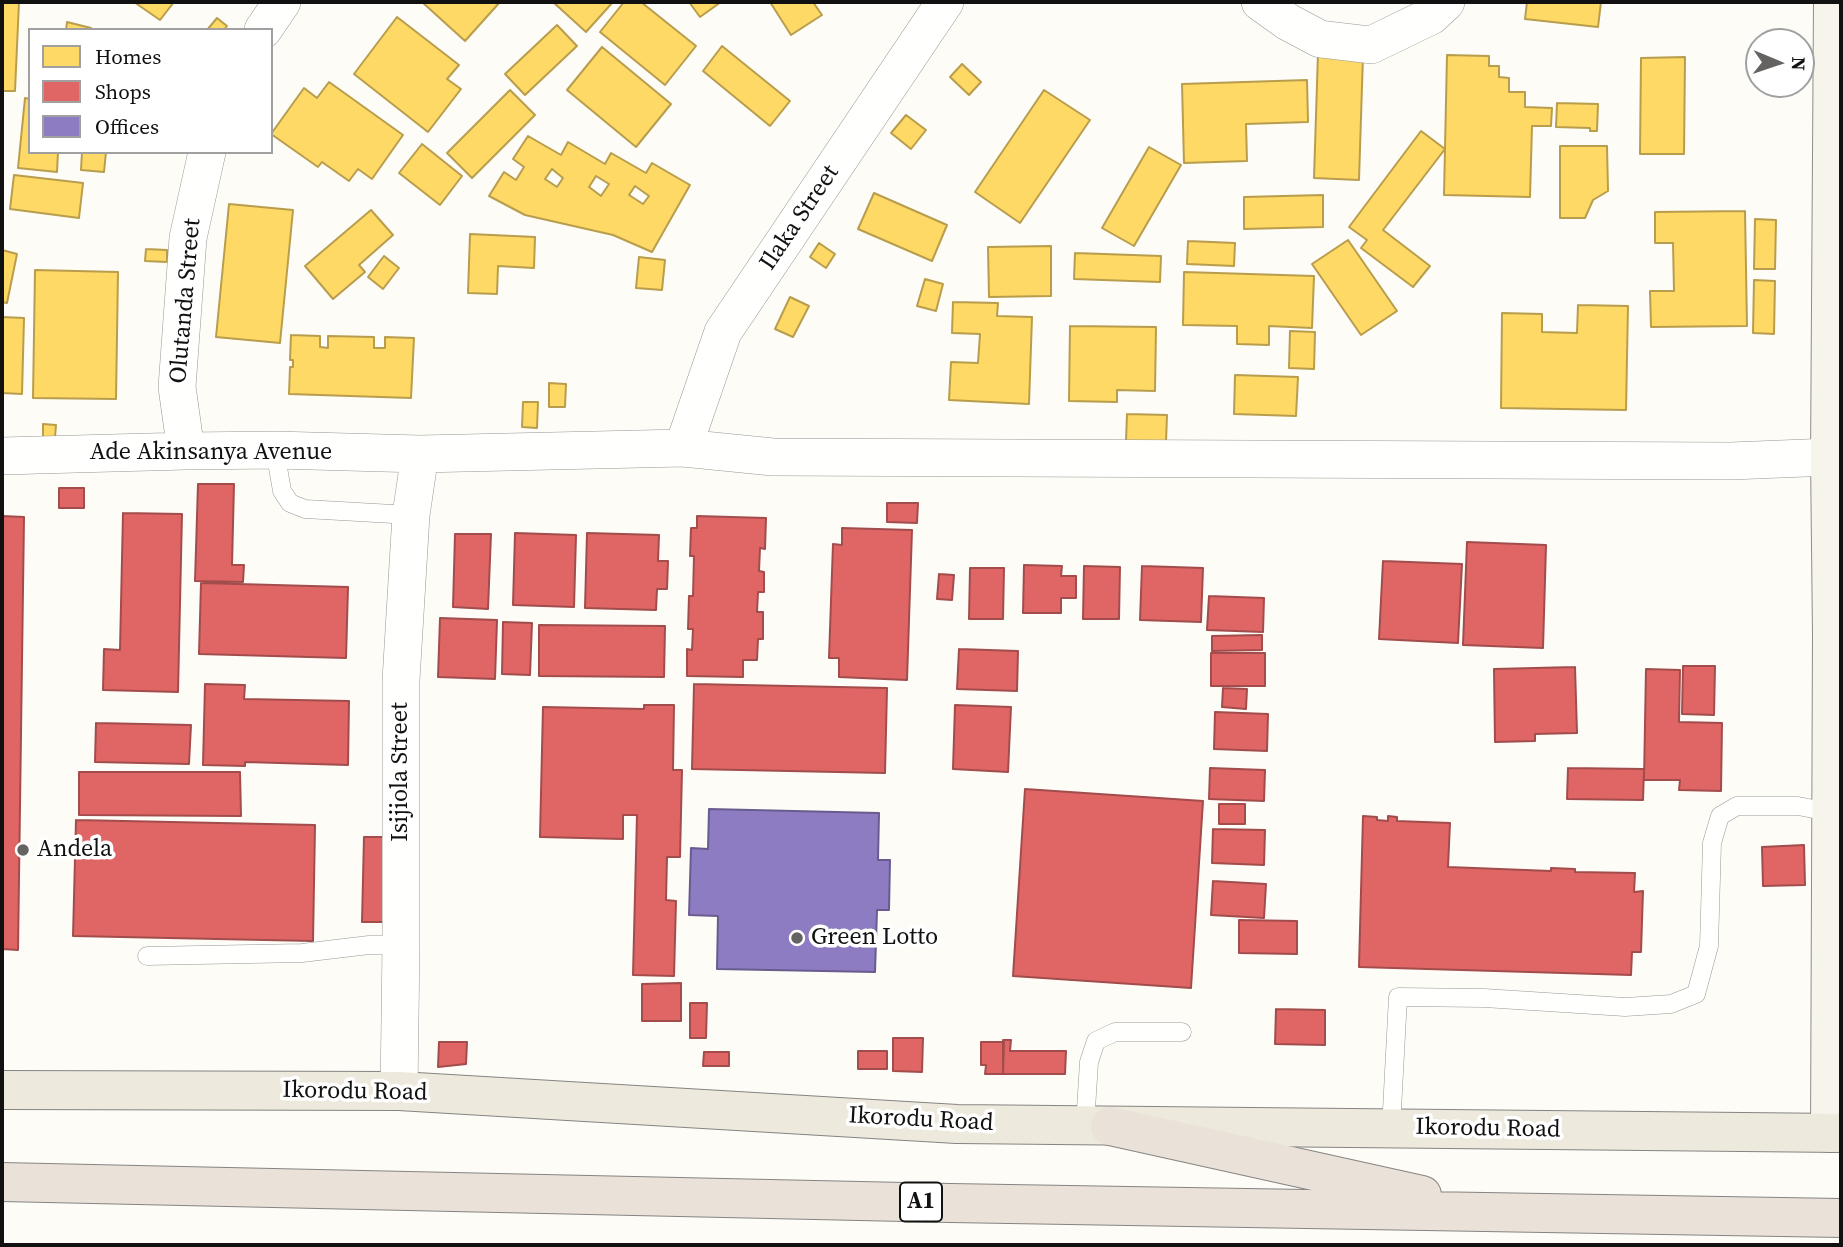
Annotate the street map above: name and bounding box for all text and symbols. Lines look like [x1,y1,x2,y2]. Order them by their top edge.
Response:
legend [28,28,273,154]
north arrow [1745,28,1815,98]
text: Homes [95,42,161,71]
text: N [1786,56,1812,71]
text: Shops [95,77,151,106]
text: Offices [95,112,159,141]
street label: Ilaka Street [754,160,846,276]
street label: Olutanda Street [164,217,208,385]
street label: Ade Akinsanya Avenue [90,439,332,467]
street label: Isijiola Street [387,702,415,842]
place label: Andela [37,836,112,864]
marker: Andela [15,842,31,858]
place label: Green Lotto [811,924,938,952]
marker: Green Lotto [789,930,805,946]
street label: Ikorodu Road [282,1076,428,1108]
street label: Ikorodu Road [848,1102,994,1138]
street label: Ikorodu Road [1415,1113,1561,1145]
road number: A1 [900,1182,942,1222]

